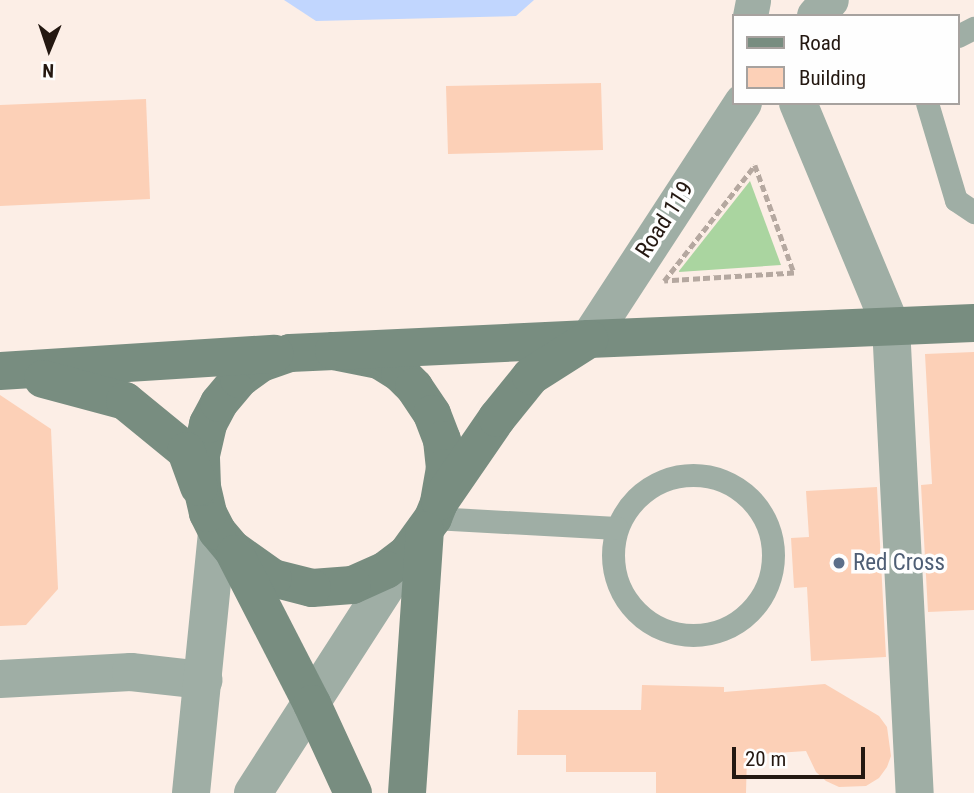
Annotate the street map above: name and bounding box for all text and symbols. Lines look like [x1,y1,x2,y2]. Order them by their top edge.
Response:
north arrow [14,14,84,84]
legend [732,14,960,105]
text: Road [799,31,841,55]
text: N [42,59,54,82]
text: Building [799,66,866,90]
street label: Road 119 [630,177,700,263]
place label: Red Cross [853,549,945,577]
marker: Red Cross [831,555,847,571]
scale bar [736,734,869,778]
text: 20 m [745,747,786,771]

